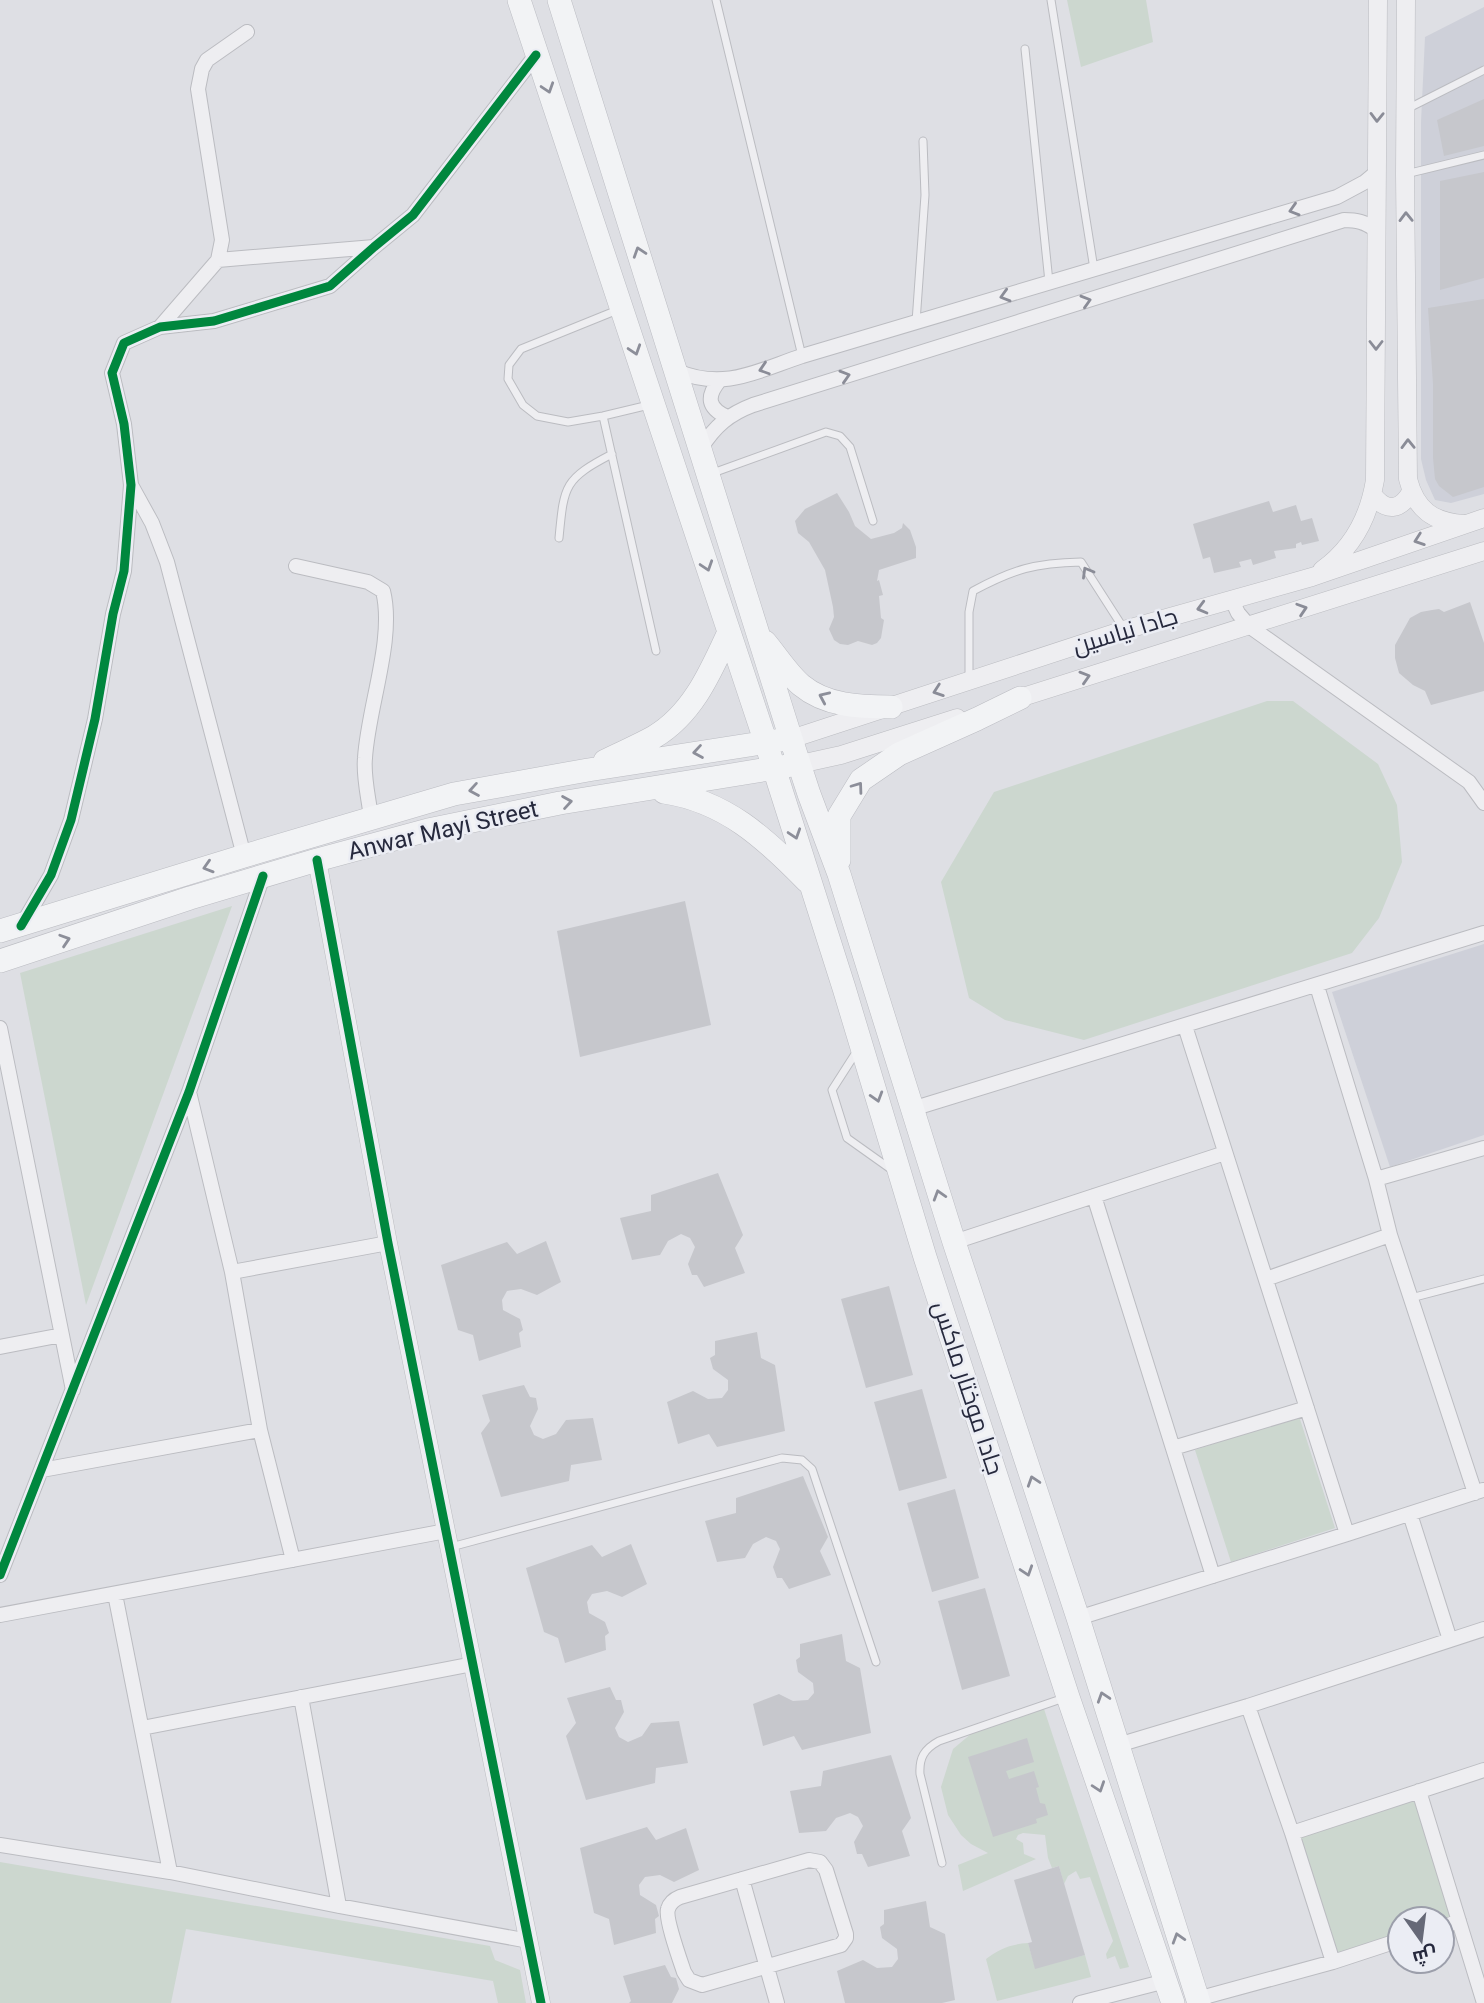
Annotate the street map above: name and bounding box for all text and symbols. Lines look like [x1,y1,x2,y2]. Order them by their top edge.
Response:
one-way arrow [539,82,554,94]
one-way arrow [1370,112,1385,123]
one-way arrow [1288,202,1300,217]
one-way arrow [1398,211,1413,222]
one-way arrow [633,247,648,259]
one-way arrow [999,288,1011,303]
one-way arrow [1079,295,1091,309]
one-way arrow [1368,340,1384,350]
one-way arrow [627,344,641,356]
one-way arrow [758,361,771,375]
one-way arrow [839,370,851,385]
one-way arrow [1400,439,1416,449]
one-way arrow [1414,532,1426,547]
one-way arrow [699,560,713,572]
one-way arrow [1082,567,1095,580]
one-way arrow [1196,600,1208,615]
street label: جادا نیاسین [1069,602,1181,660]
one-way arrow [1295,603,1308,617]
one-way arrow [1079,671,1091,686]
one-way arrow [933,683,945,697]
one-way arrow [819,691,831,705]
one-way arrow [692,745,704,760]
one-way arrow [468,782,480,797]
one-way arrow [850,782,862,794]
street label: Anwar Mayi Street [345,794,541,866]
one-way arrow [562,795,573,810]
one-way arrow [786,827,801,839]
one-way arrow [203,859,215,873]
one-way arrow [58,934,71,948]
one-way arrow [869,1091,884,1103]
one-way arrow [933,1189,947,1202]
street label: جادا موختار ماكس [927,1298,1009,1478]
one-way arrow [1026,1475,1041,1487]
one-way arrow [1019,1565,1033,1577]
one-way arrow [1097,1692,1111,1704]
one-way arrow [1091,1781,1105,1793]
north arrow [1386,1905,1456,1975]
one-way arrow [1172,1932,1187,1944]
text: ش [1410,1942,1440,1970]

